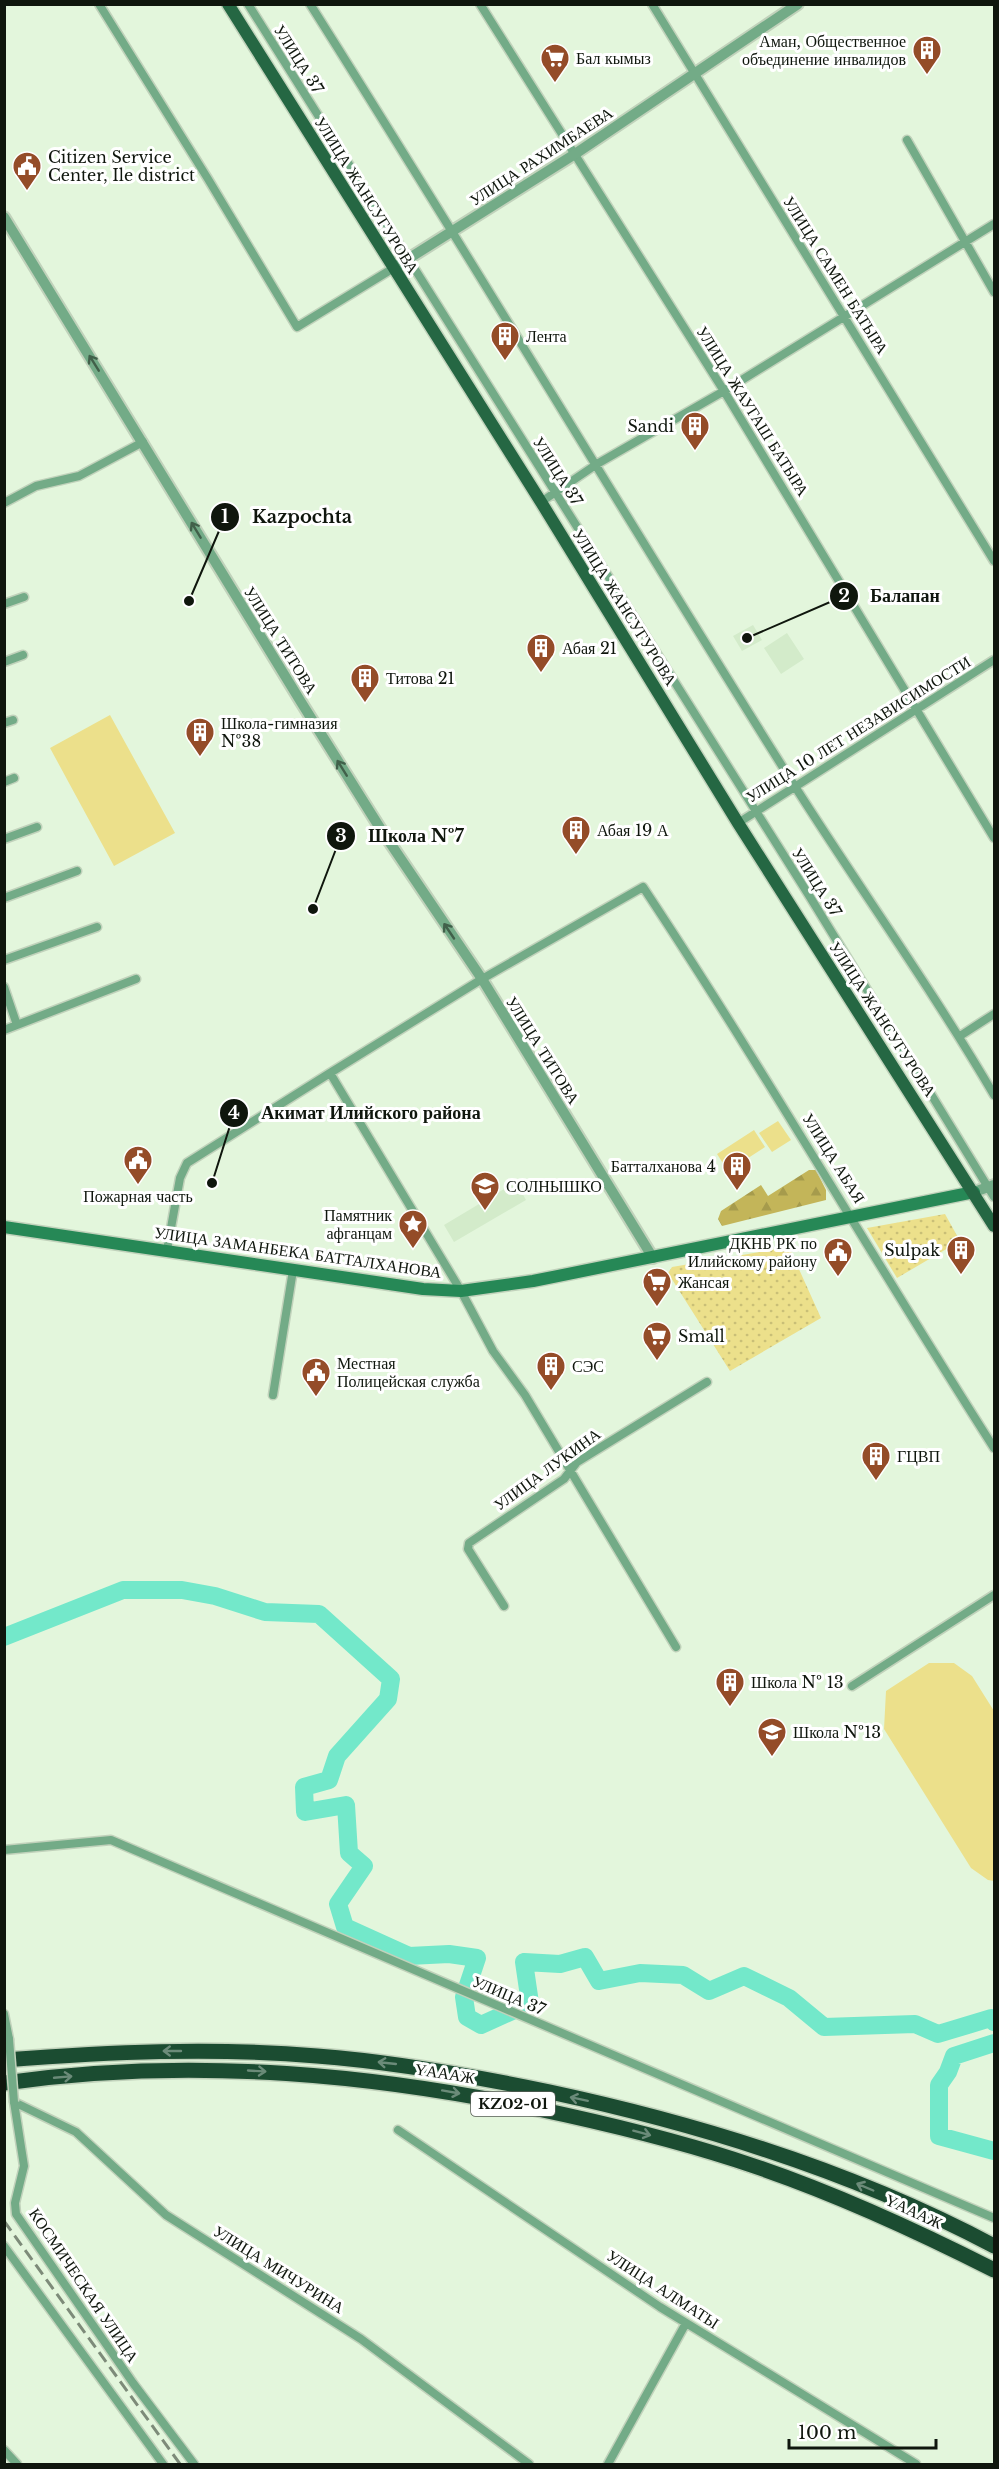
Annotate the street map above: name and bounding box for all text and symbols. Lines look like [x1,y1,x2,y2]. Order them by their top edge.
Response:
street label: УЛИЦА 37 [270,21,329,98]
place label: Аман, Общественное объединение инвалидов [742,31,906,69]
building icon: Аман, Общественное объединение инвалидов [911,34,943,76]
supermarket icon: Бал кымыз [539,42,571,84]
place label: Бал кымыз [576,48,651,68]
street label: УЛИЦА РАХИМБАЕВА [466,102,617,210]
street label: УЛИЦА ЖАНСУГУРОВА [310,113,424,278]
place label: Citizen Service Center, Ile district [48,147,195,185]
public building icon: Citizen Service Center, Ile district [11,150,43,192]
street label: УЛИЦА САМЕН БАТЫРА [779,192,893,358]
building icon: Лента [489,320,521,362]
street label: УЛИЦА ЖАУГАШ БАТЫРА [692,322,814,500]
place label: Лента [526,326,567,346]
one-way arrow [88,355,100,372]
building icon: Sandi [679,410,711,452]
place label: Sandi [628,416,675,436]
street label: УЛИЦА 37 [529,433,588,510]
callout: Kazpochta [210,499,364,535]
text: 1 [221,506,229,528]
text: Kazpochta [252,506,353,528]
one-way arrow [190,522,202,539]
street label: УЛИЦА ЖАНСУГУРОВА [568,525,682,690]
callout: Балапан [829,578,952,614]
street label: УЛИЦА ТИТОВА [240,582,322,698]
text: 2 [838,585,850,607]
text: Балапан [870,585,940,607]
building icon: Абая 21 [525,632,557,674]
place label: Абая 21 [562,638,617,658]
street label: УЛИЦА 10 ЛЕТ НЕЗАВИСИМОСТИ [742,651,974,807]
building icon: Титова 21 [349,662,381,704]
place label: Титова 21 [386,668,455,688]
place label: Школа-гимназия №38 [221,713,338,751]
building icon: Школа-гимназия №38 [184,716,216,758]
one-way arrow [336,760,348,776]
building icon: Абая 19 А [560,814,592,856]
callout: Школа №7 [326,818,476,854]
place label: Абая 19 А [597,820,669,840]
text: 3 [335,825,347,847]
text: Школа №7 [368,825,465,847]
street label: УЛИЦА 37 [788,844,847,921]
one-way arrow [443,923,455,939]
street label: УЛИЦА ЖАНСУГУРОВА [825,938,941,1101]
street label: УЛИЦА ТИТОВА [502,992,584,1108]
callout: Акимат Илийского района [219,1095,493,1131]
text: 4 [228,1102,240,1124]
text: Акимат Илийского района [261,1102,481,1124]
street label: УЛИЦА АБАЯ [798,1109,870,1207]
public building icon: Пожарная часть [122,1144,154,1186]
building icon: Батталханова 4 [721,1150,753,1192]
place label: Батталханова 4 [611,1156,716,1176]
school or university icon: СОЛНЫШКО [469,1170,501,1212]
place label: СОЛНЫШКО [506,1176,602,1196]
place label: Пожарная часть [83,1186,193,1206]
place label: Памятник афганцам [324,1205,392,1243]
place icon: Памятник афганцам [397,1208,429,1250]
street label: УЛИЦА ЗАМАНБЕКА БАТТАЛХАНОВА [153,1222,443,1282]
place label: ДКНБ РК по Илийскому району [688,1233,817,1271]
building icon: Sulpak [945,1234,977,1276]
public building icon: ДКНБ РК по Илийскому району [822,1236,854,1278]
place label: Sulpak [884,1240,940,1260]
supermarket icon: Жансая [641,1266,673,1308]
place label: Жансая [678,1272,730,1292]
supermarket icon: Small [641,1320,673,1362]
place label: Small [678,1326,725,1346]
building icon: СЭС [535,1350,567,1392]
place label: Местная Полицейская служба [337,1353,480,1391]
public building icon: Местная Полицейская служба [300,1356,332,1398]
place label: СЭС [572,1356,604,1376]
street label: УЛИЦА ЛУКИНА [490,1423,605,1514]
building icon: ГЦВП [860,1440,892,1482]
place label: ГЦВП [897,1446,940,1466]
building icon: Школа № 13 [714,1666,746,1708]
place label: Школа № 13 [751,1672,844,1692]
school or university icon: Школа №13 [756,1716,788,1758]
place label: Школа №13 [793,1722,881,1742]
street label: УЛИЦА 37 [469,1971,549,2020]
one-way arrow [162,2045,182,2057]
one-way arrow [378,2057,398,2068]
street label: ҮАААЖ [414,2058,477,2088]
one-way arrow [247,2065,267,2076]
one-way arrow [52,2071,72,2082]
one-way arrow [441,2087,460,2098]
road number: KZ02-01 [471,2092,555,2116]
one-way arrow [570,2092,589,2104]
one-way arrow [632,2128,651,2140]
one-way arrow [856,2181,875,2192]
street label: ҮАААЖ [882,2189,946,2233]
street label: КОСМИЧЕСКАЯ УЛИЦА [25,2204,143,2366]
street label: УЛИЦА МИЧУРИНА [210,2221,349,2318]
street label: УЛИЦА АЛМАТЫ [603,2245,723,2333]
scale bar [789,2412,936,2450]
text: 100 m [798,2422,856,2444]

